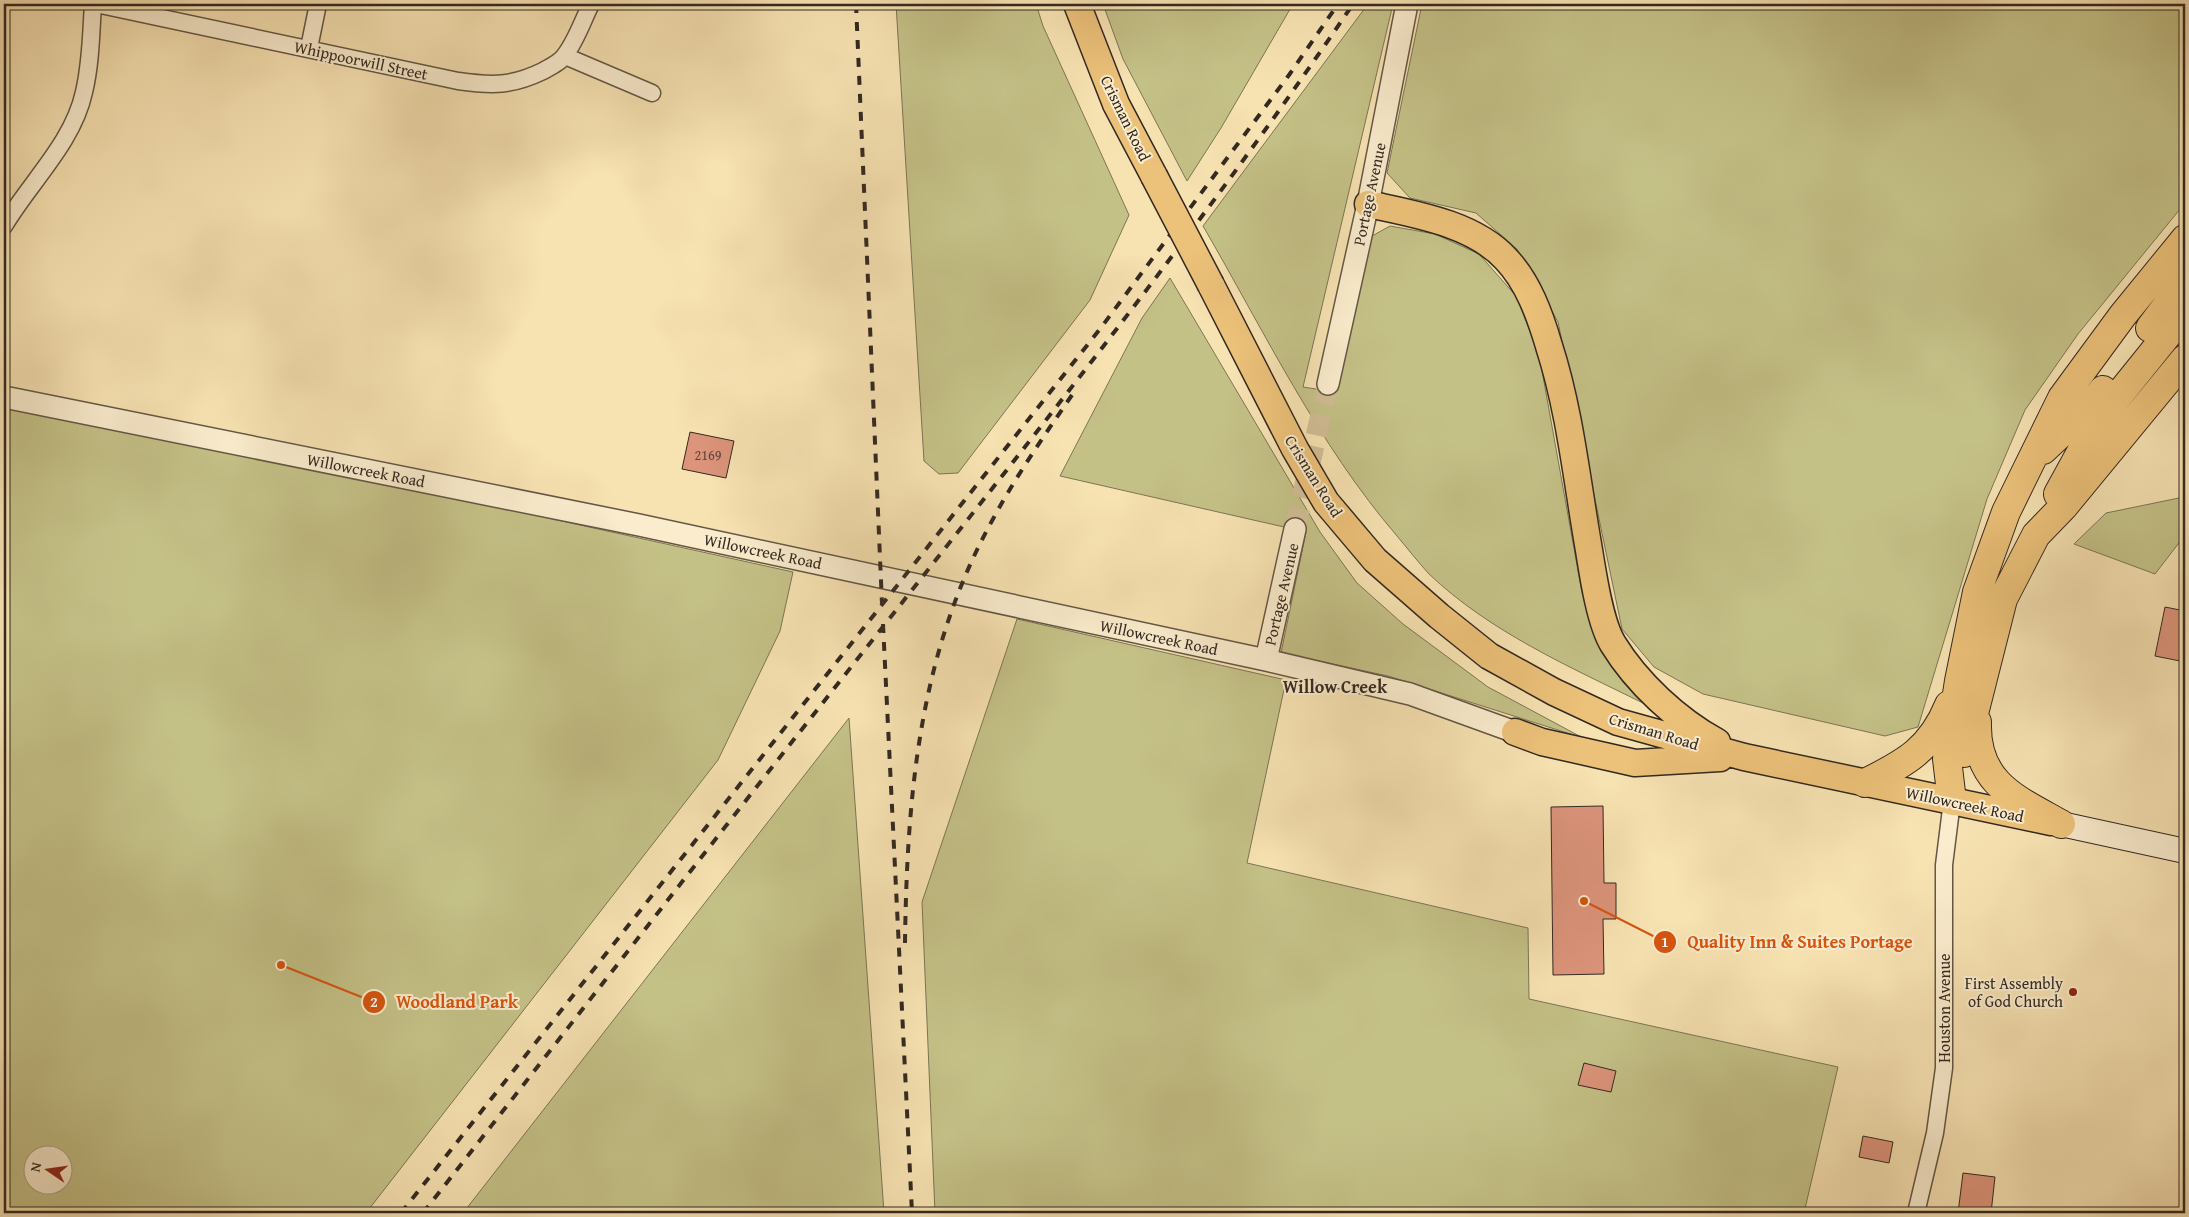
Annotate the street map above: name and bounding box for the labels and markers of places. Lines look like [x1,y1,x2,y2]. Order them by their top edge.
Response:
callout: Quality Inn & Suites Portage [1652,925,1923,958]
place label: First Assembly of God Church [1965,971,2063,1013]
callout: Woodland Park [361,985,528,1018]
marker: First Assembly of God Church [2067,986,2079,998]

